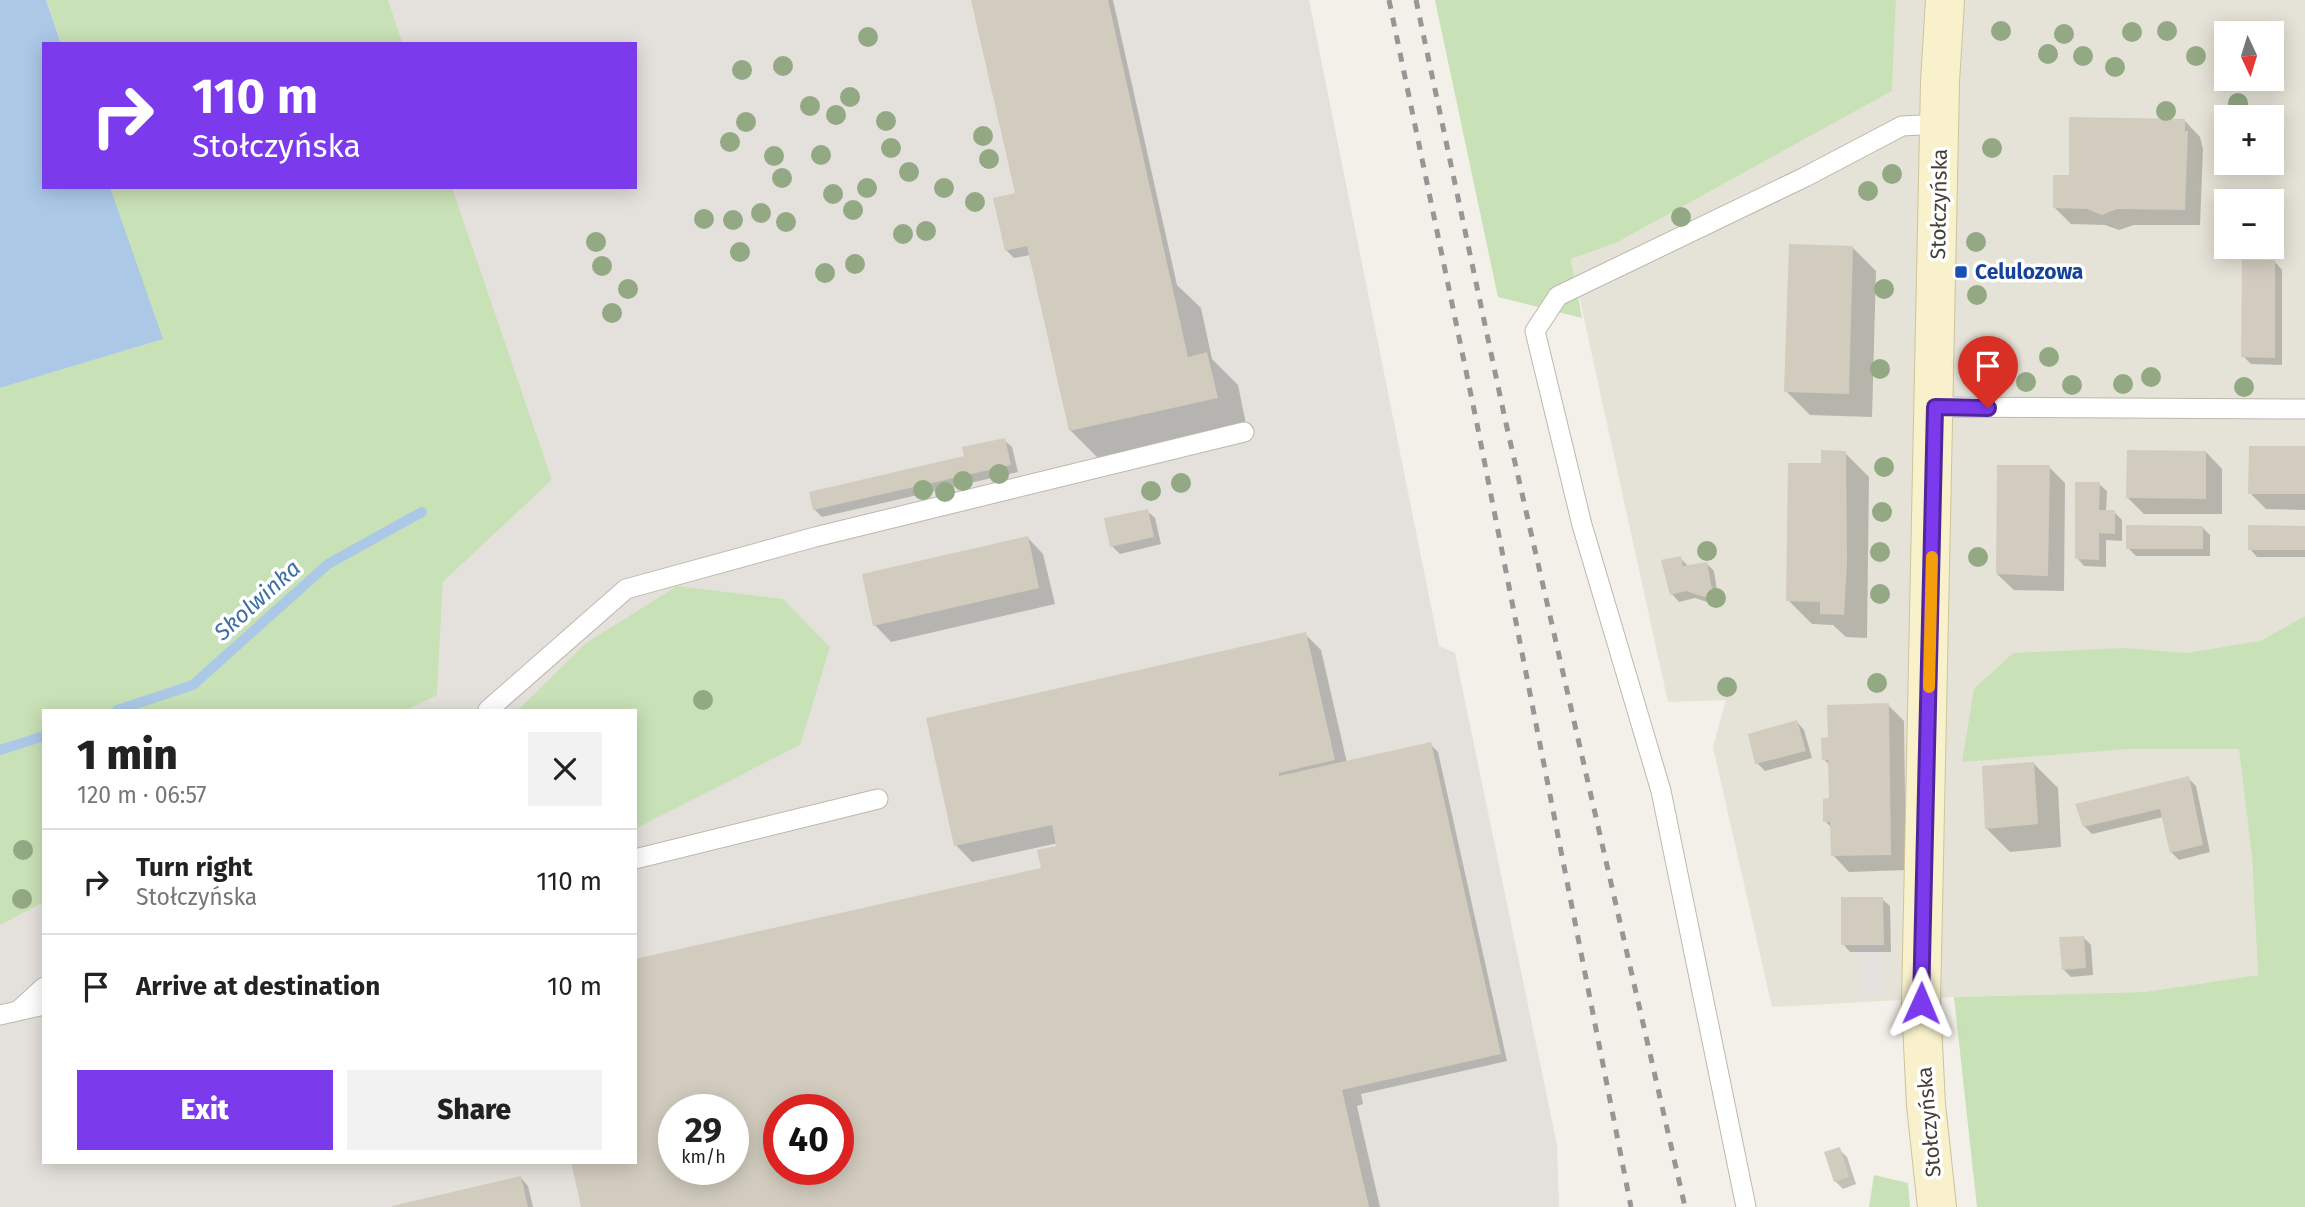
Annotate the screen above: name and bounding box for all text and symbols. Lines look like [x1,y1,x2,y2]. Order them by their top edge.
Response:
north arrow [2214,21,2284,91]
map controls [2214,21,2284,259]
text: 110 m [192,67,318,126]
icon: right [77,70,168,161]
button: + [2214,105,2284,175]
text: Stołczyńska [192,127,361,165]
street label: Stołczyńska [1925,148,1953,260]
button: − [2214,189,2284,259]
place label: Celulozowa [1975,259,2083,285]
marker: Celulozowa [1953,264,1969,280]
pin [1958,336,2018,408]
icon: arrive [1969,347,2007,385]
water label: Skolwinka [207,554,306,647]
text: 1 min [77,730,178,780]
button: close [528,732,602,806]
text: 120 m · 06:57 [77,781,207,809]
text: Turn right [136,852,253,883]
icon: right [77,863,115,901]
text: 110 m [536,866,602,897]
text: Stołczyńska [136,883,257,911]
position arrow [1884,966,1958,1040]
icon: arrive [77,968,115,1006]
text: Arrive at destination [136,971,380,1002]
text: 10 m [547,971,602,1002]
street label: Stołczyńska [1911,1066,1947,1178]
button: Exit [77,1070,333,1150]
button: Share [347,1070,602,1150]
speed limit sign: 40 [763,1094,854,1185]
text: 29 [685,1109,722,1151]
text: km/h [681,1146,726,1168]

